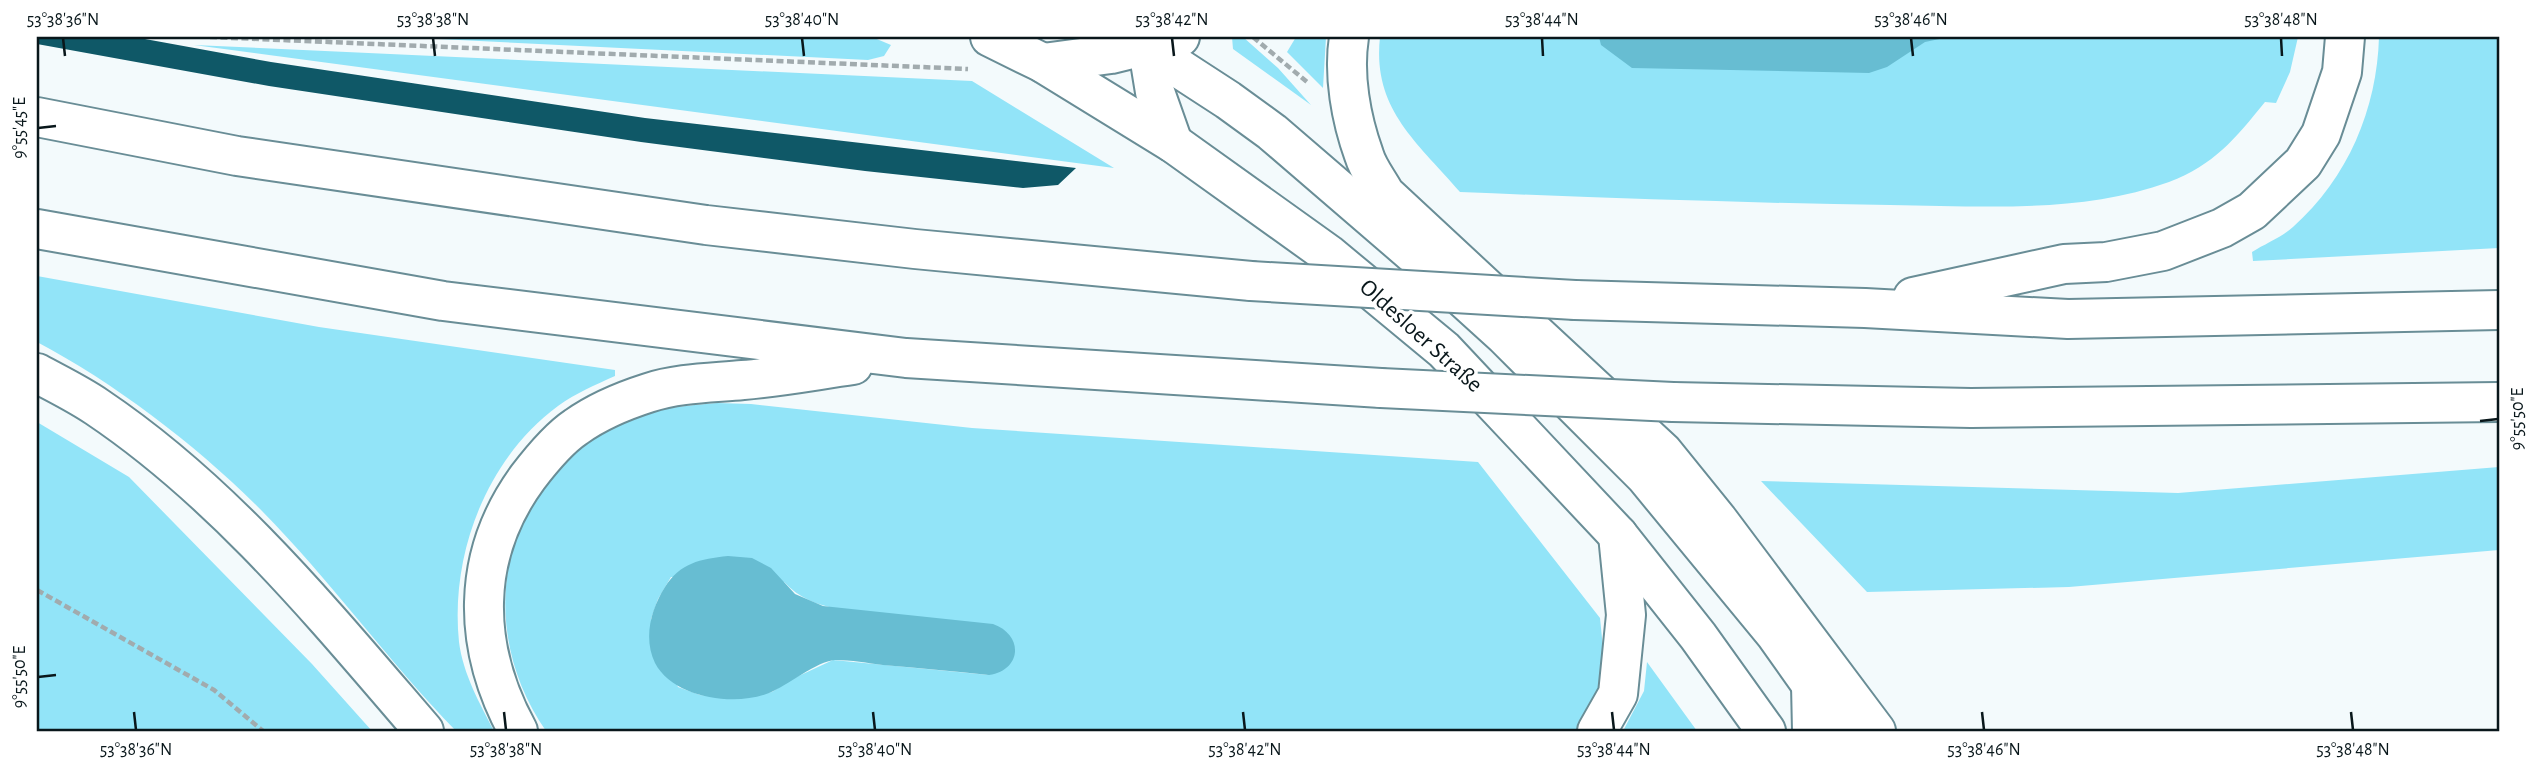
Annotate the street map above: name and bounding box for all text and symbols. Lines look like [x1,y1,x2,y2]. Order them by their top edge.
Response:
text: 53°38'36"N [27,11,99,29]
text: 53°38'38"N [397,11,469,29]
text: 53°38'40"N [765,11,839,29]
text: 53°38'42"N [1135,11,1209,29]
text: 53°38'44"N [1505,11,1579,29]
text: 53°38'46"N [1874,11,1948,29]
text: 53°38'48"N [2244,11,2318,29]
text: 9°55'45"E [11,97,29,159]
street label: Oldesloer Straße [1355,275,1487,397]
text: 9°55'50"E [2509,387,2527,450]
text: 9°55'50"E [11,645,29,708]
text: 53°38'36"N [100,741,172,759]
text: 53°38'38"N [470,741,542,759]
text: 53°38'40"N [838,741,912,759]
text: 53°38'42"N [1208,741,1282,759]
text: 53°38'44"N [1577,741,1651,759]
text: 53°38'46"N [1947,741,2021,759]
text: 53°38'48"N [2316,741,2390,759]

